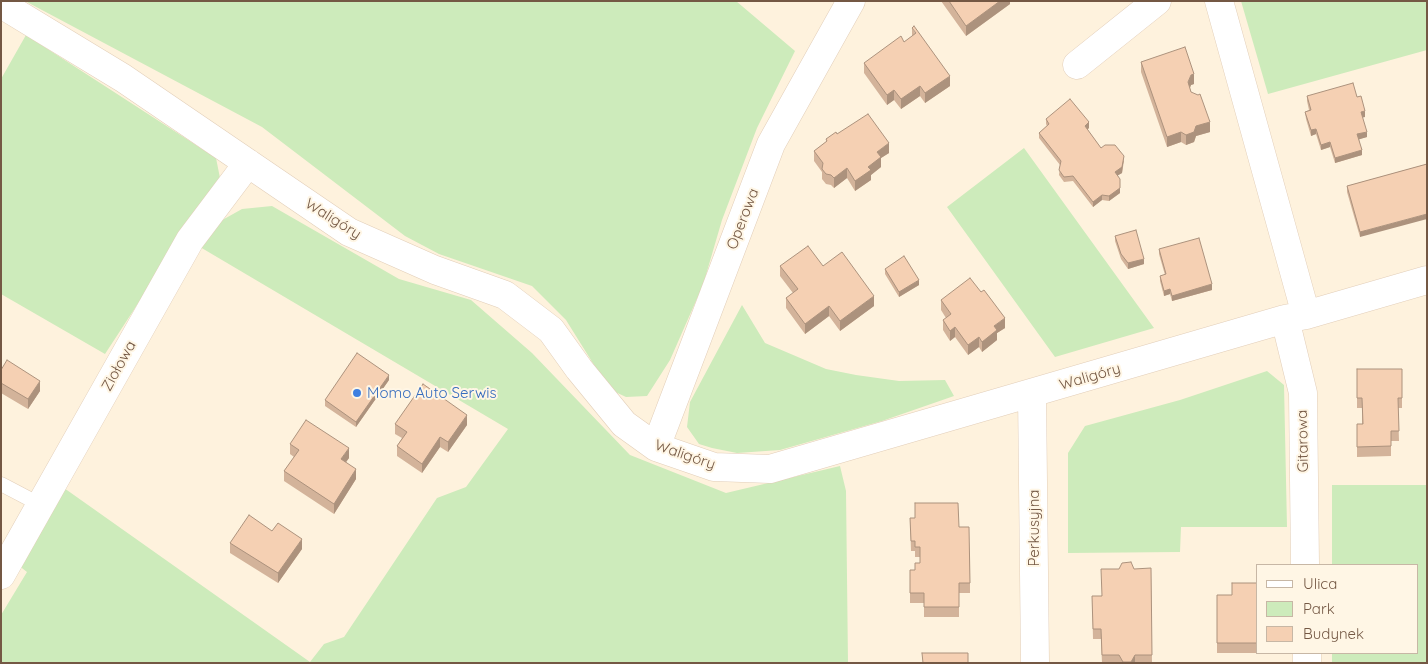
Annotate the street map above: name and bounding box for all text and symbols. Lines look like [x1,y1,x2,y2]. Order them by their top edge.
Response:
street label: Operowa [723,186,763,252]
street label: Waligóry [302,195,364,243]
street label: Ziołowa [98,338,140,394]
street label: Waligóry [1057,360,1123,394]
place label: Momo Auto Serwis [367,384,497,402]
marker: Momo Auto Serwis [351,387,363,399]
street label: Gitarowa [1293,409,1313,473]
street label: Waligóry [652,436,718,474]
street label: Perkusyjna [1025,490,1043,566]
legend [1256,564,1418,654]
text: Ulica [1303,574,1337,593]
text: Park [1303,599,1335,618]
text: Budynek [1303,624,1364,643]

